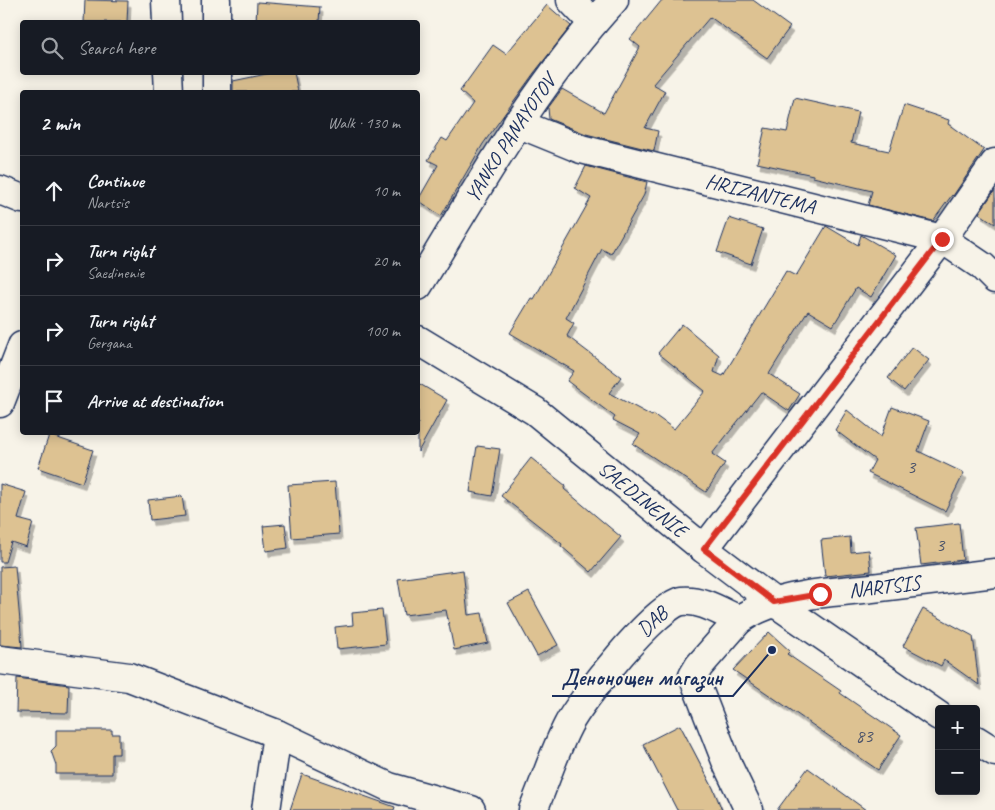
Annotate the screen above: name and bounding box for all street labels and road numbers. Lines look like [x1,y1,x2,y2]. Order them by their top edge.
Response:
street label: YANKO PANAYOTOV [459,66,564,207]
street label: HRIZANTEMA [703,168,819,220]
street label: SAEDINENIE [593,455,695,545]
street label: NARTSIS [848,569,924,603]
street label: DAB [631,599,675,642]

